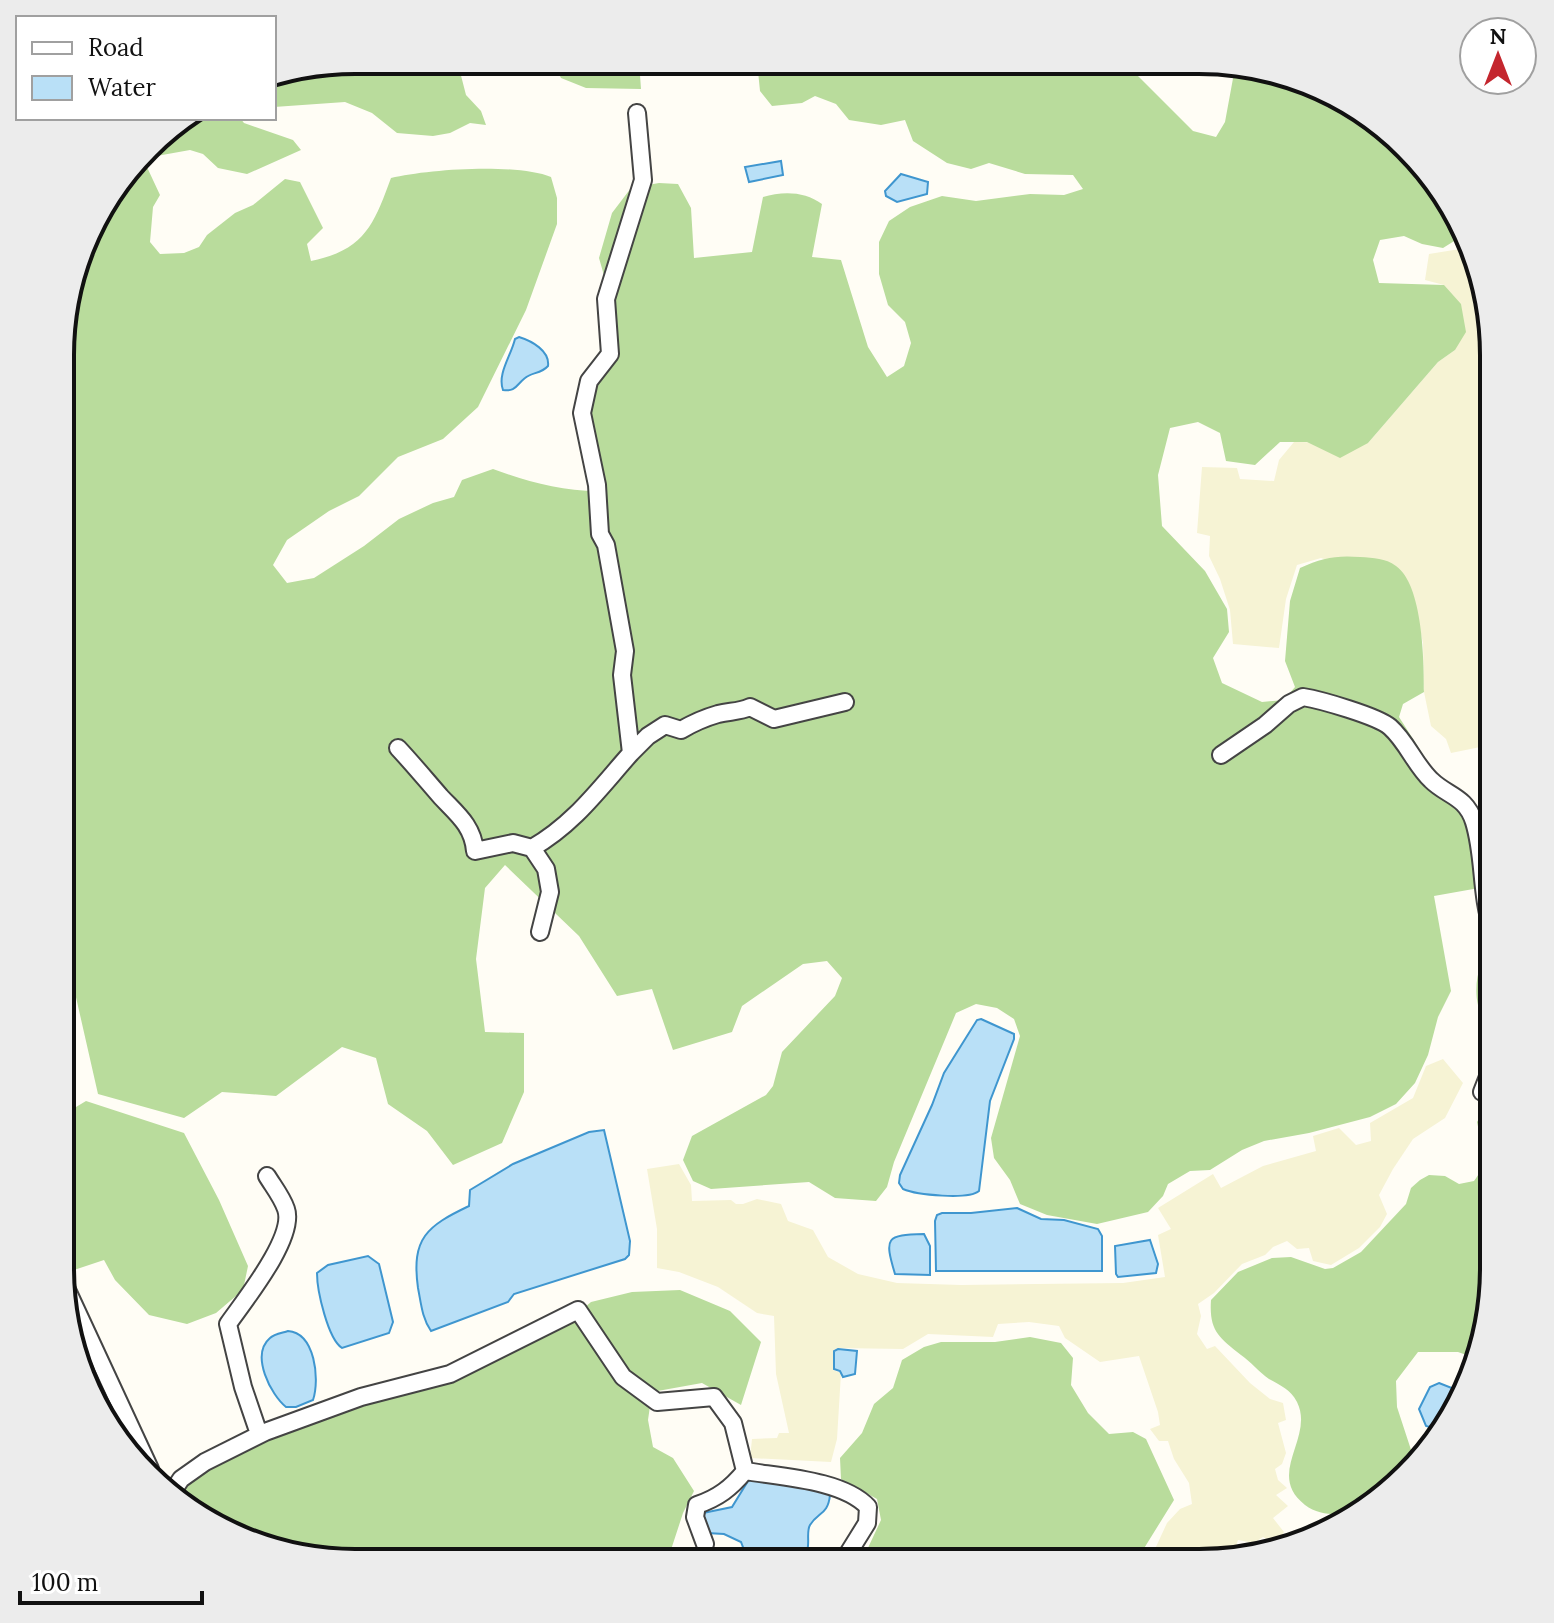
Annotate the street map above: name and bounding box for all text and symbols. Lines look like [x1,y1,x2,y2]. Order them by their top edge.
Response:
legend [16,16,276,120]
north arrow [1458,16,1538,96]
text: N [1489,22,1507,50]
text: Road [88,32,144,63]
text: Water [88,72,156,103]
scale bar [20,1555,202,1605]
text: 100 m [32,1567,98,1598]

